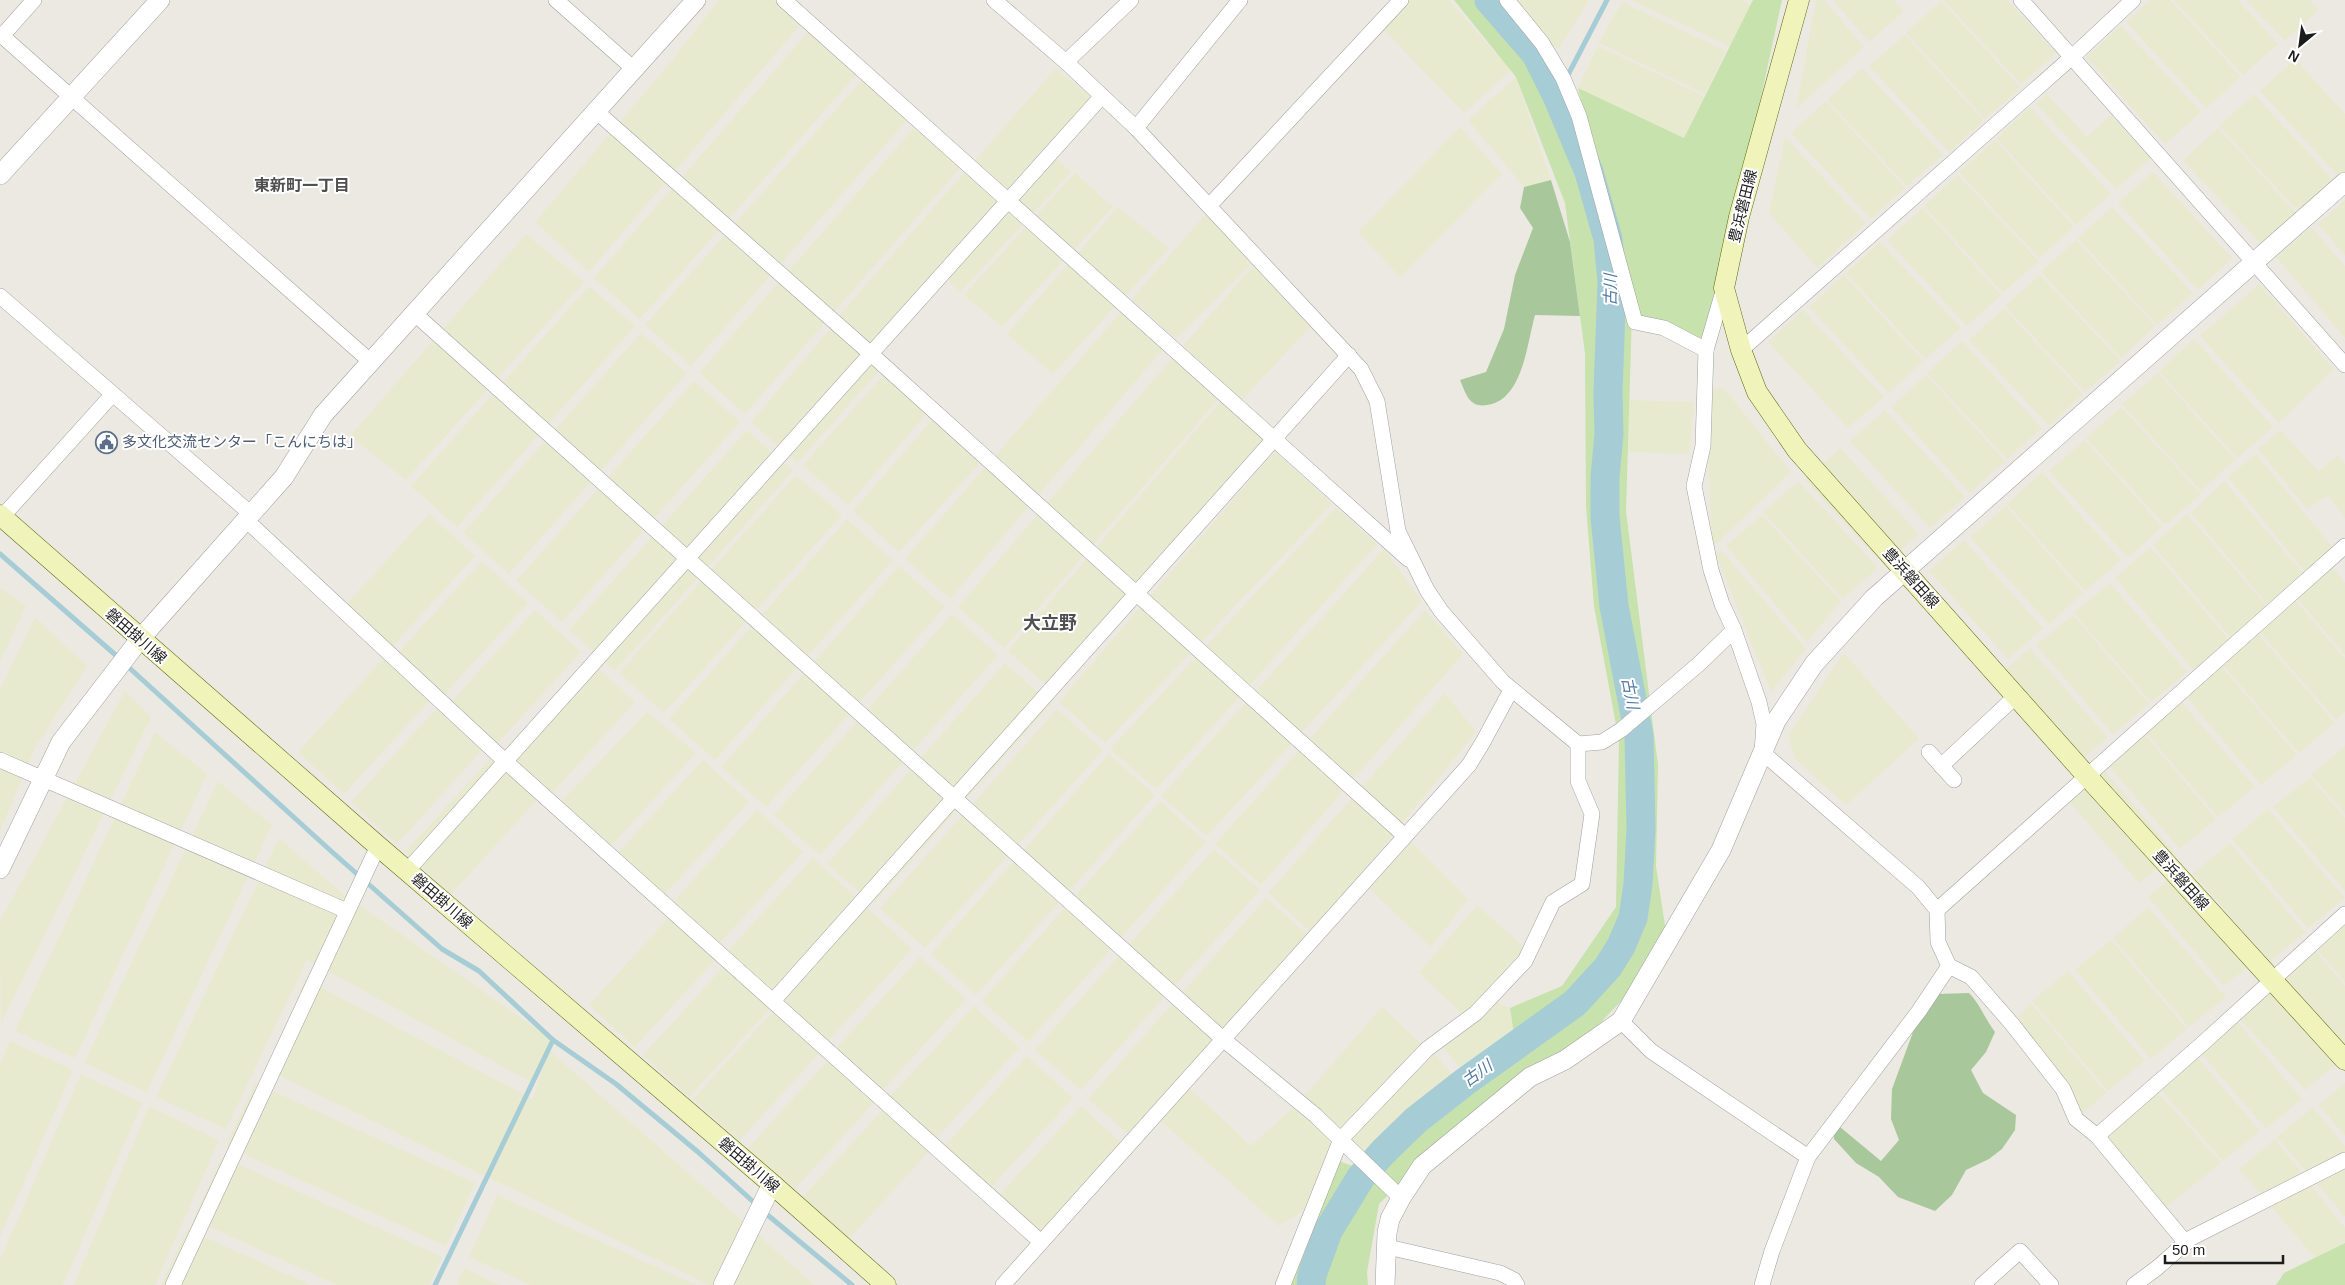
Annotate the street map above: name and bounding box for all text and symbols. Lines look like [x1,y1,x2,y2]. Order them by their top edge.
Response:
north arrow [2275,20,2325,70]
text: N [2285,47,2302,66]
street label: 豊浜磐田線 [1725,167,1760,244]
district label: 東新町一丁目 [254,177,350,194]
water label: 古川 [1602,272,1619,306]
public building icon: 多文化交流センター「こんにちは」 [94,430,118,454]
place label: 多文化交流センター「こんにちは」 [122,433,362,450]
street label: 豊浜磐田線 [1880,544,1943,611]
street label: 磐田掛川線 [102,605,170,667]
district label: 大立野 [1023,613,1077,633]
water label: 古川 [1619,676,1642,712]
street label: 豊浜磐田線 [2150,846,2213,913]
street label: 磐田掛川線 [408,870,476,932]
water label: 古川 [1459,1056,1497,1090]
street label: 磐田掛川線 [715,1134,783,1196]
scale bar [2165,1232,2282,1264]
text: 50 m [2172,1241,2205,1258]

